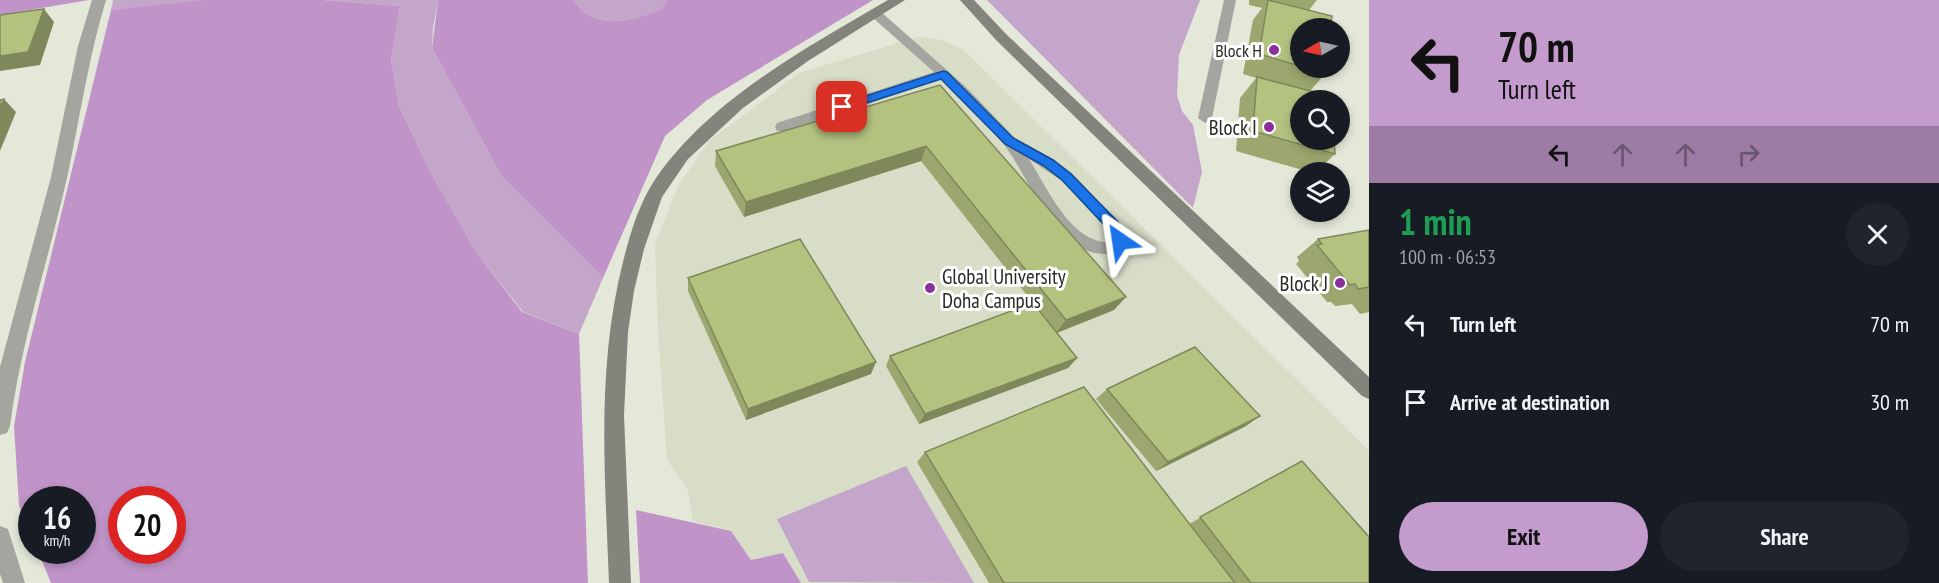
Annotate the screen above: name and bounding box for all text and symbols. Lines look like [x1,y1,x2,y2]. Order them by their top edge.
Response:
north arrow [1290,18,1350,78]
map controls [1290,18,1350,222]
text: 70 m [1498,19,1575,74]
icon: left [1399,24,1477,102]
place label: Block H [1215,39,1262,62]
marker: Block H [1267,43,1281,57]
text: Turn left [1498,72,1576,106]
pin [816,81,867,132]
icon: arrive [825,90,858,123]
button: search [1290,90,1350,150]
place label: Block I [1209,114,1257,141]
marker: Block I [1262,120,1276,134]
icon: left [1543,138,1576,171]
icon: ahead [1606,138,1639,171]
icon: ahead [1669,138,1702,171]
icon: right [1732,138,1765,171]
button: layers [1290,162,1350,222]
text: 1 min [1399,198,1472,245]
button: close [1846,203,1909,266]
position arrow [1088,209,1152,273]
text: 100 m · 06:53 [1399,244,1496,270]
place label: Global University Doha Campus [942,263,1066,314]
place label: Block J [1280,270,1328,297]
marker: Block J [1333,276,1347,290]
marker: Global University Doha Campus [923,281,937,295]
icon: left [1399,308,1432,341]
text: Turn left [1450,310,1516,338]
text: 70 m [1870,310,1909,338]
icon: arrive [1399,386,1432,419]
text: Arrive at destination [1450,388,1610,416]
text: 30 m [1870,388,1909,416]
speed limit sign: 20 [108,486,186,564]
text: 16 [43,498,71,537]
button: Exit [1399,502,1648,571]
button: Share [1660,502,1909,571]
text: km/h [44,531,70,550]

